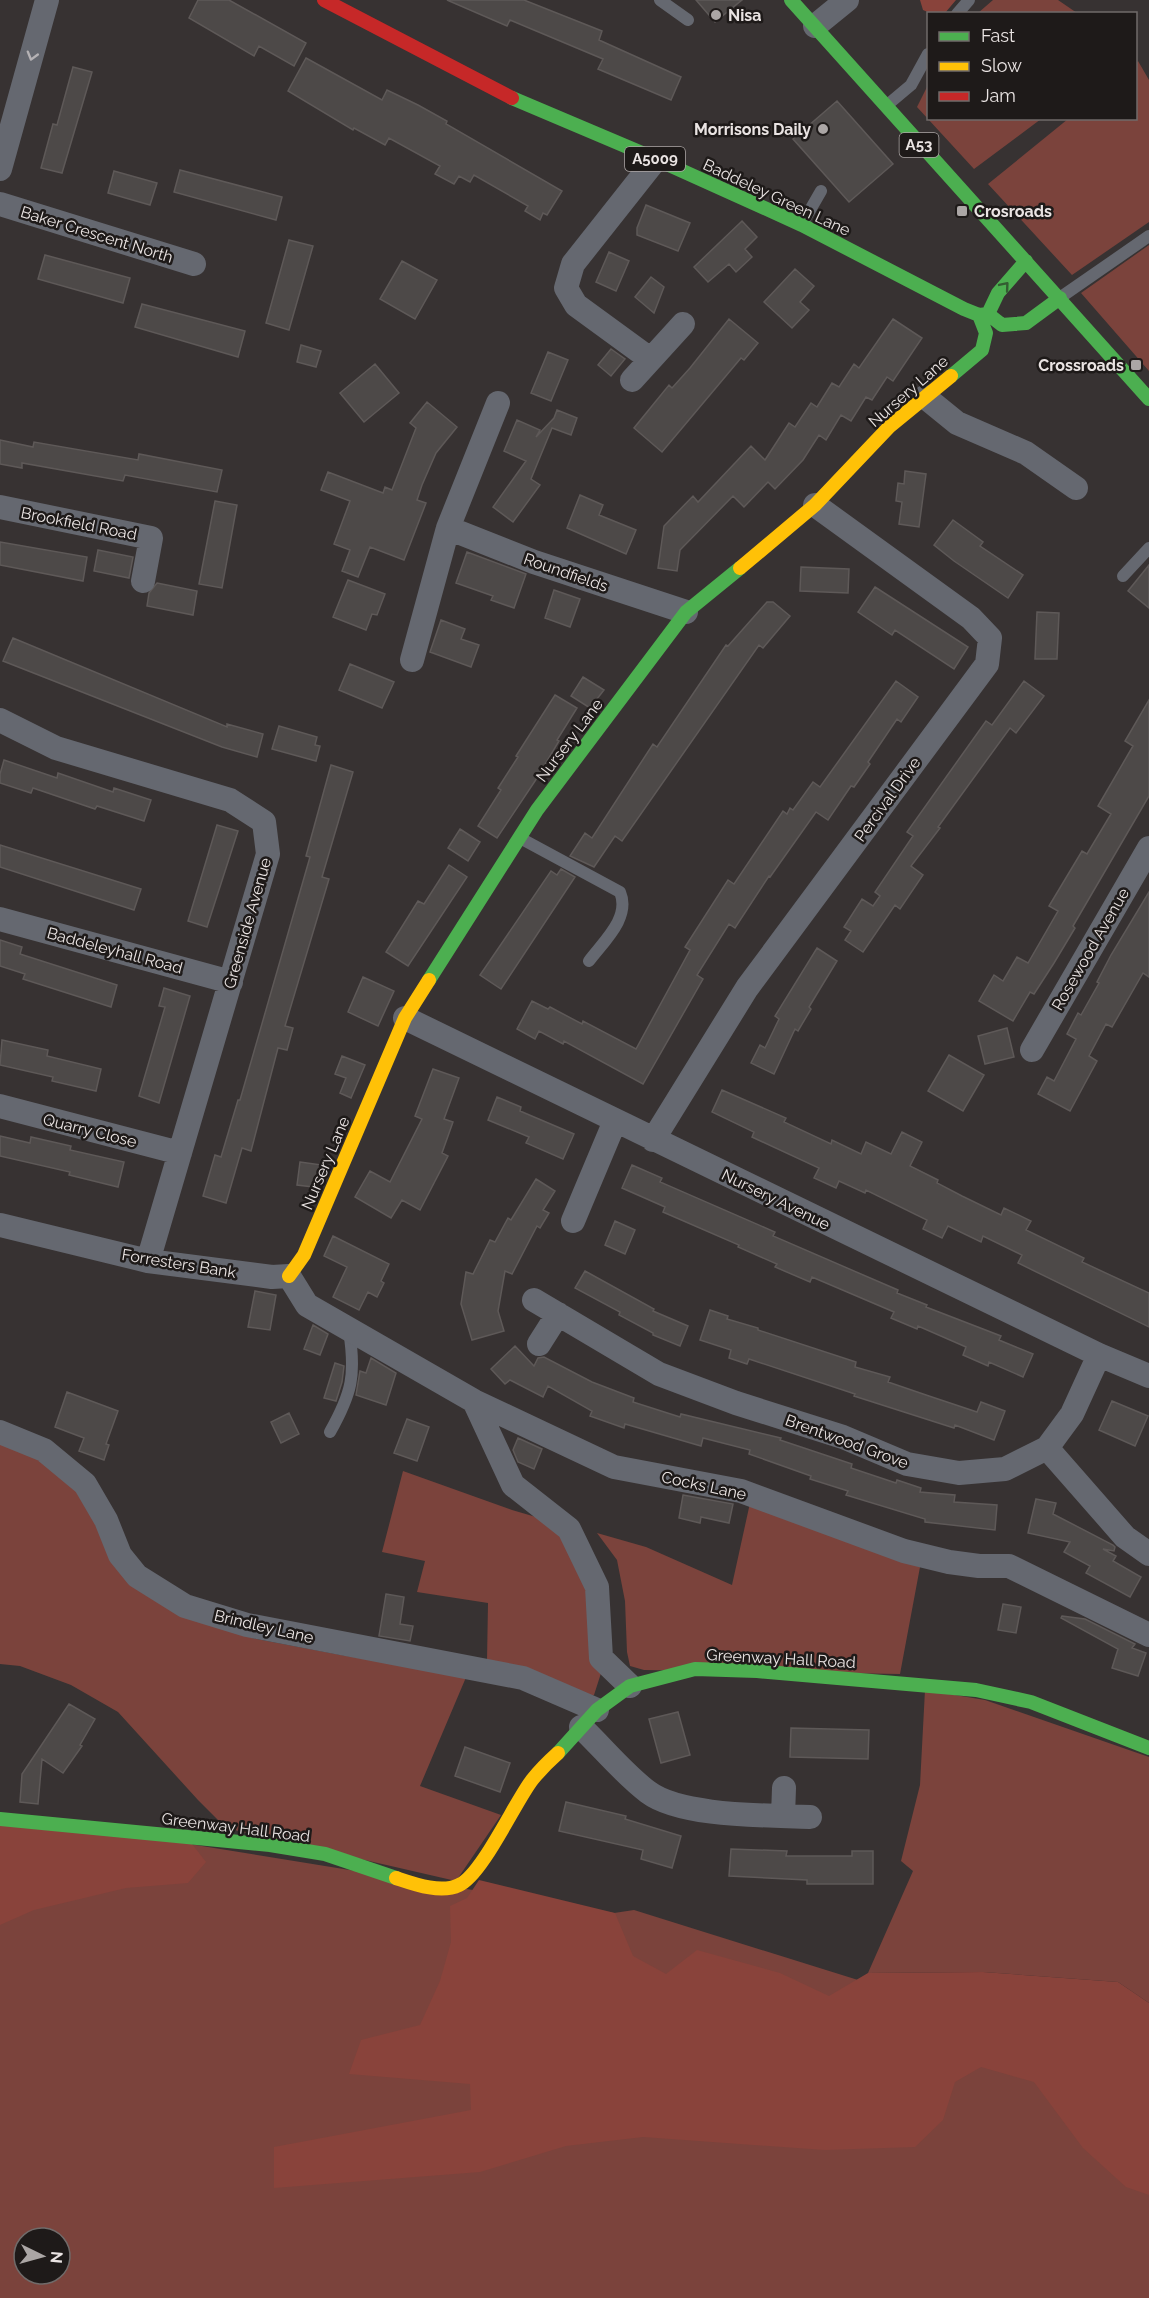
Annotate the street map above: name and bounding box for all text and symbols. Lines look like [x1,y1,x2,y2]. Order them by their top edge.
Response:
place label: Nisa [728,6,761,25]
marker: Nisa [709,8,723,22]
legend [927,12,1137,120]
text: Fast [981,25,1015,46]
one-way arrow [27,50,39,61]
text: Slow [981,55,1022,76]
text: Jam [981,85,1016,106]
place label: Morrisons Daily [694,120,811,139]
marker: Morrisons Daily [816,122,830,136]
road number: A53 [900,133,938,157]
road number: A5009 [625,147,685,171]
street label: Baddeley Green Lane [700,155,853,240]
street label: Baker Crescent North [18,202,175,267]
place label: Crosroads [974,202,1052,221]
marker: Crosroads [955,204,969,218]
one-way arrow [997,282,1008,293]
street label: Nursery Lane [865,352,952,431]
place label: Crossroads [1038,356,1124,375]
marker: Crossroads [1129,358,1143,372]
street label: Brookfield Road [19,503,139,544]
street label: Roundfields [521,549,611,596]
street label: Nursery Lane [532,695,607,786]
street label: Percival Drive [850,753,924,845]
street label: Greenside Avenue [220,856,275,991]
street label: Rosewood Avenue [1048,885,1133,1014]
street label: Baddeleyhall Road [45,923,185,978]
street label: Quarry Close [41,1110,139,1151]
street label: Nursery Lane [297,1114,354,1213]
street label: Nursery Avenue [719,1165,833,1234]
street label: Forresters Bank [120,1245,238,1282]
street label: Brentwood Grove [783,1410,911,1473]
street label: Cocks Lane [660,1467,748,1504]
street label: Brindley Lane [212,1606,316,1647]
street label: Greenway Hall Road [706,1645,856,1672]
street label: Greenway Hall Road [161,1809,311,1846]
north arrow [12,2226,72,2286]
text: N [46,2250,66,2264]

